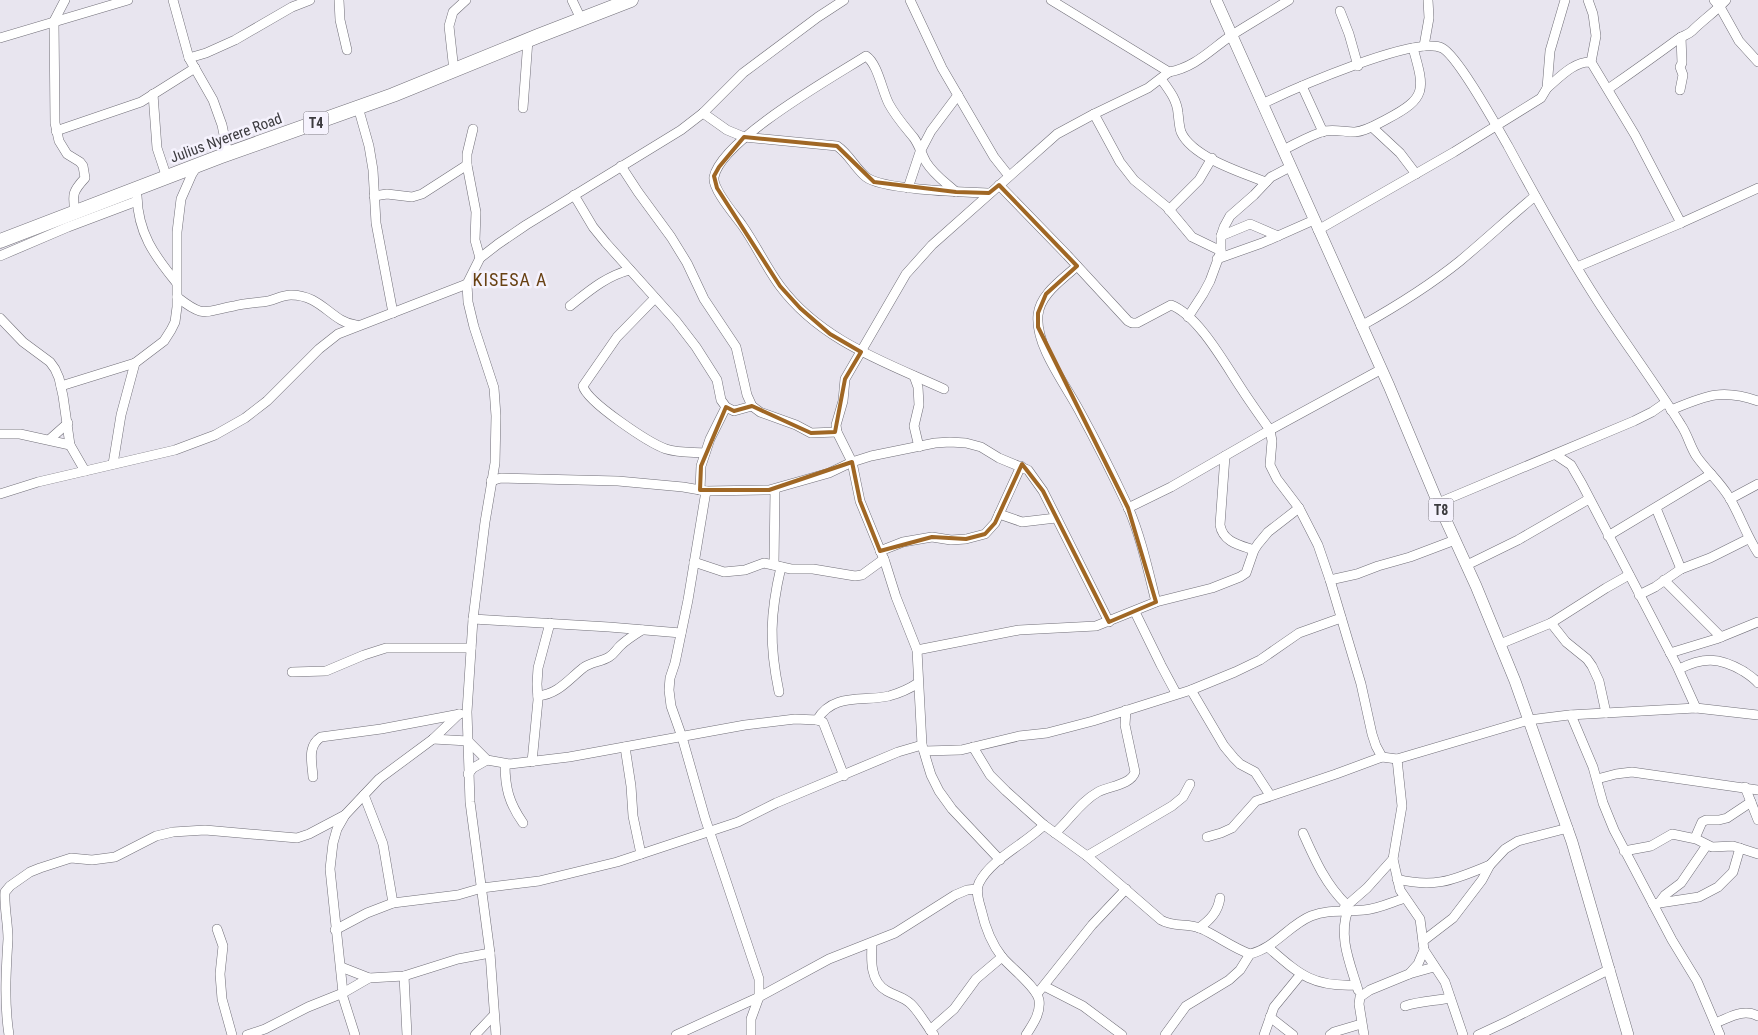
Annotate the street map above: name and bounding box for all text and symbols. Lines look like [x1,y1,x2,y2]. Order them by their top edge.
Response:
street label: Julius Nyerere Road [168,109,284,167]
road number: T4 [304,112,328,134]
district label: KISESA A [473,269,547,290]
road number: T8 [1428,498,1454,522]

